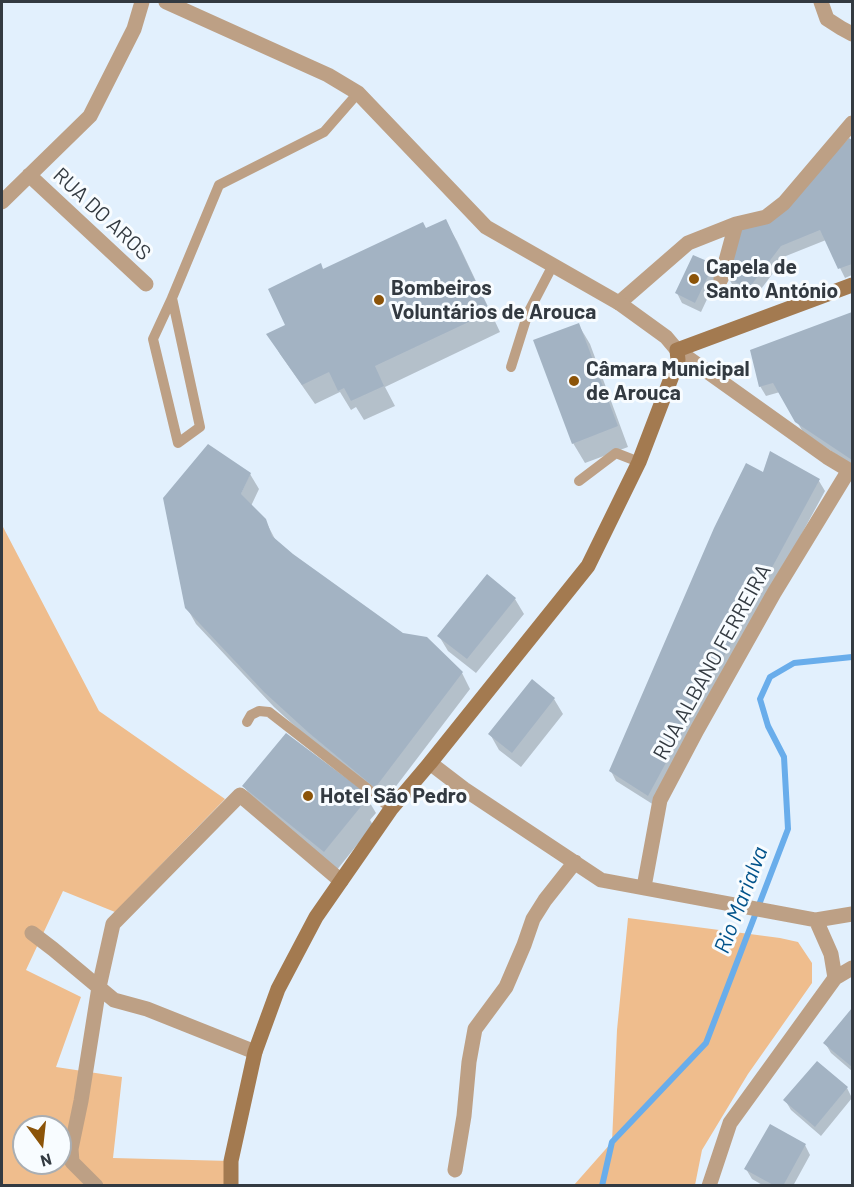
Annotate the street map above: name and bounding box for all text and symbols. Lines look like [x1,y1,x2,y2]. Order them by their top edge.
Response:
street label: RUA DO AROS [48,162,156,266]
place label: Capela de Santo António [706,254,838,304]
marker: Capela de Santo António [687,272,701,286]
place label: Bombeiros Voluntários de Arouca [391,275,596,325]
marker: Bombeiros Voluntários de Arouca [372,293,386,307]
place label: Câmara Municipal de Arouca [586,356,750,406]
marker: Câmara Municipal de Arouca [567,374,581,388]
street label: RUA ALBANO FERREIRA [648,560,776,764]
place label: Hotel São Pedro [320,783,467,809]
marker: Hotel São Pedro [301,789,315,803]
water label: Rio Marialva [709,843,773,957]
north arrow [12,1115,72,1175]
text: N [39,1150,54,1171]

